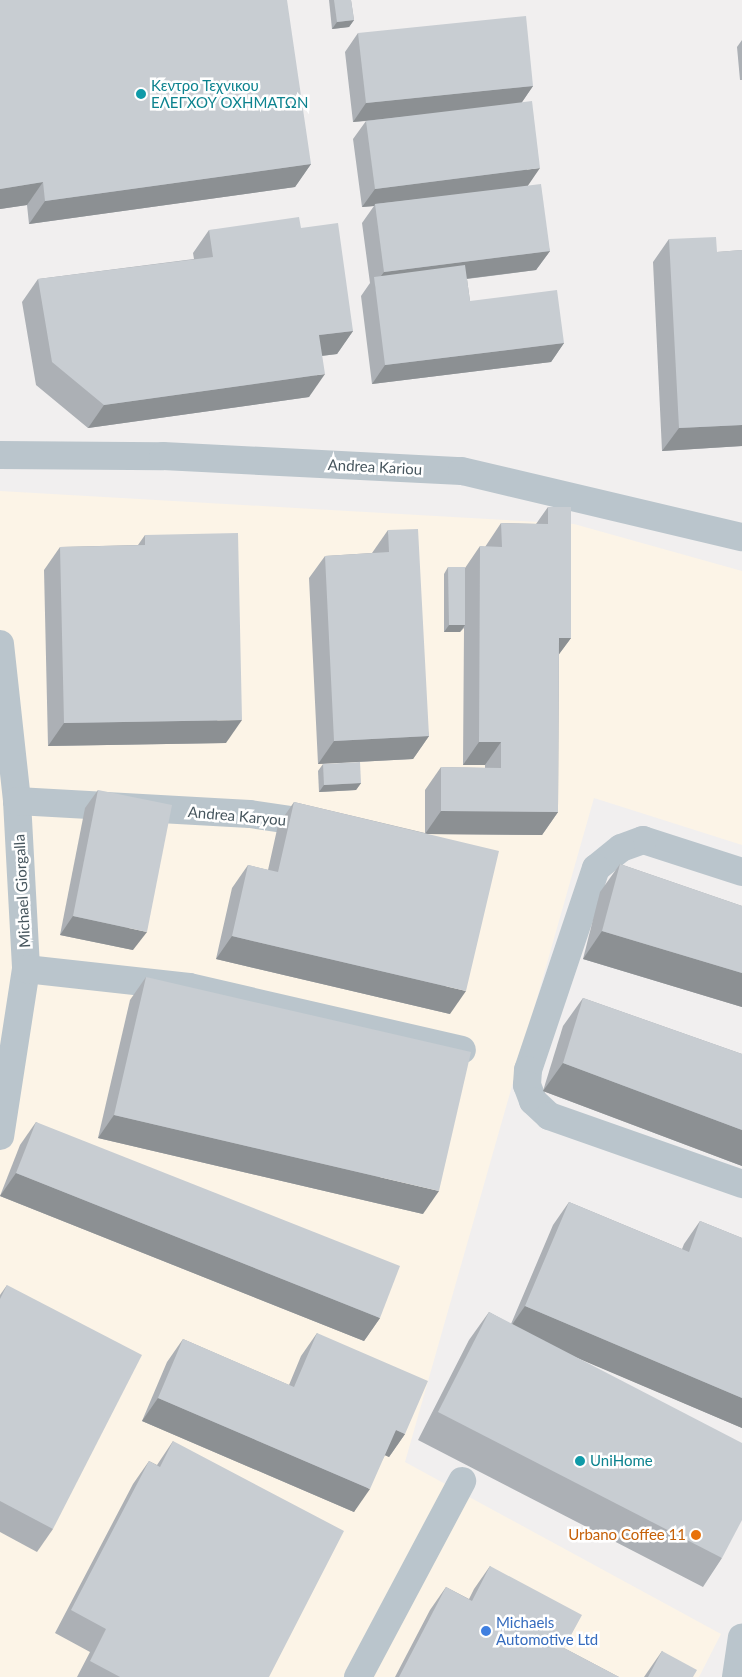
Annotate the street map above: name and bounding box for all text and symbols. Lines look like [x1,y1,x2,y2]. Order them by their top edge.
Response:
place label: Κεντρο Τεχνικου ΕΛΕΓΧΟΥ ΟΧΗΜΑΤΩΝ [151,76,308,111]
marker: Κεντρο Τεχνικου ΕΛΕΓΧΟΥ ΟΧΗΜΑΤΩΝ [135,88,147,100]
street label: Andrea Kariou [327,456,423,478]
street label: Andrea Karyou [187,803,287,829]
street label: Michael Giorgalla [10,834,34,948]
place label: UniHome [590,1452,653,1470]
marker: UniHome [574,1455,586,1467]
place label: Urbano Coffee 11 [568,1526,686,1544]
marker: Urbano Coffee 11 [690,1529,702,1541]
place label: Michaels Automotive Ltd [496,1613,598,1648]
marker: Michaels Automotive Ltd [480,1625,492,1637]

